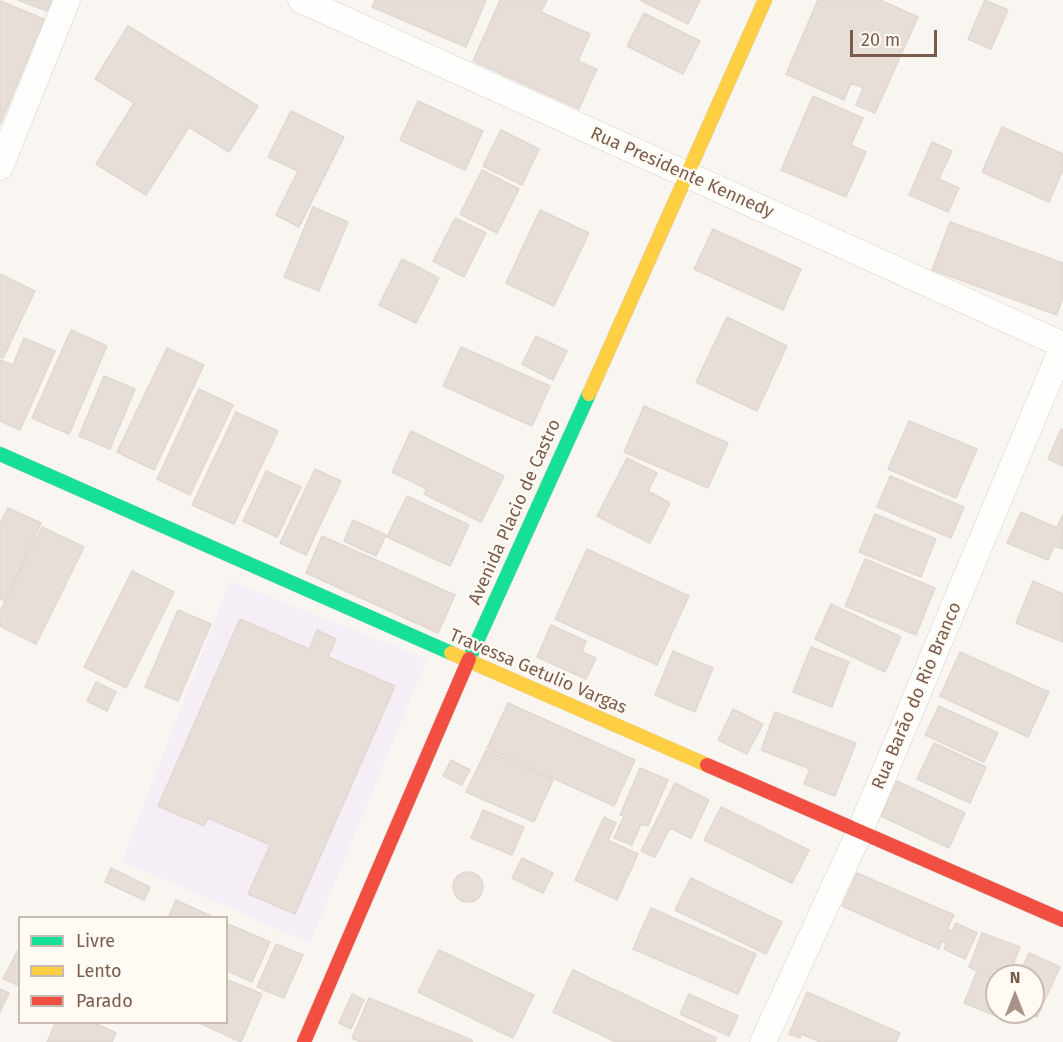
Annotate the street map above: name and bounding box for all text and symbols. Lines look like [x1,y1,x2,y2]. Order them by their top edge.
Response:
scale bar [853,18,940,56]
text: 20 m [861,29,900,51]
street label: Rua Presidente Kennedy [587,123,777,223]
street label: Avenida Placio de Castro [464,416,566,608]
street label: Rua Barão do Rio Branco [868,599,966,793]
street label: Travessa Getulio Vargas [446,625,630,719]
legend [18,916,228,1024]
text: Livre [76,930,115,952]
text: Lento [76,960,122,982]
north arrow [985,964,1045,1024]
text: N [1010,968,1020,987]
text: Parado [76,990,133,1012]

